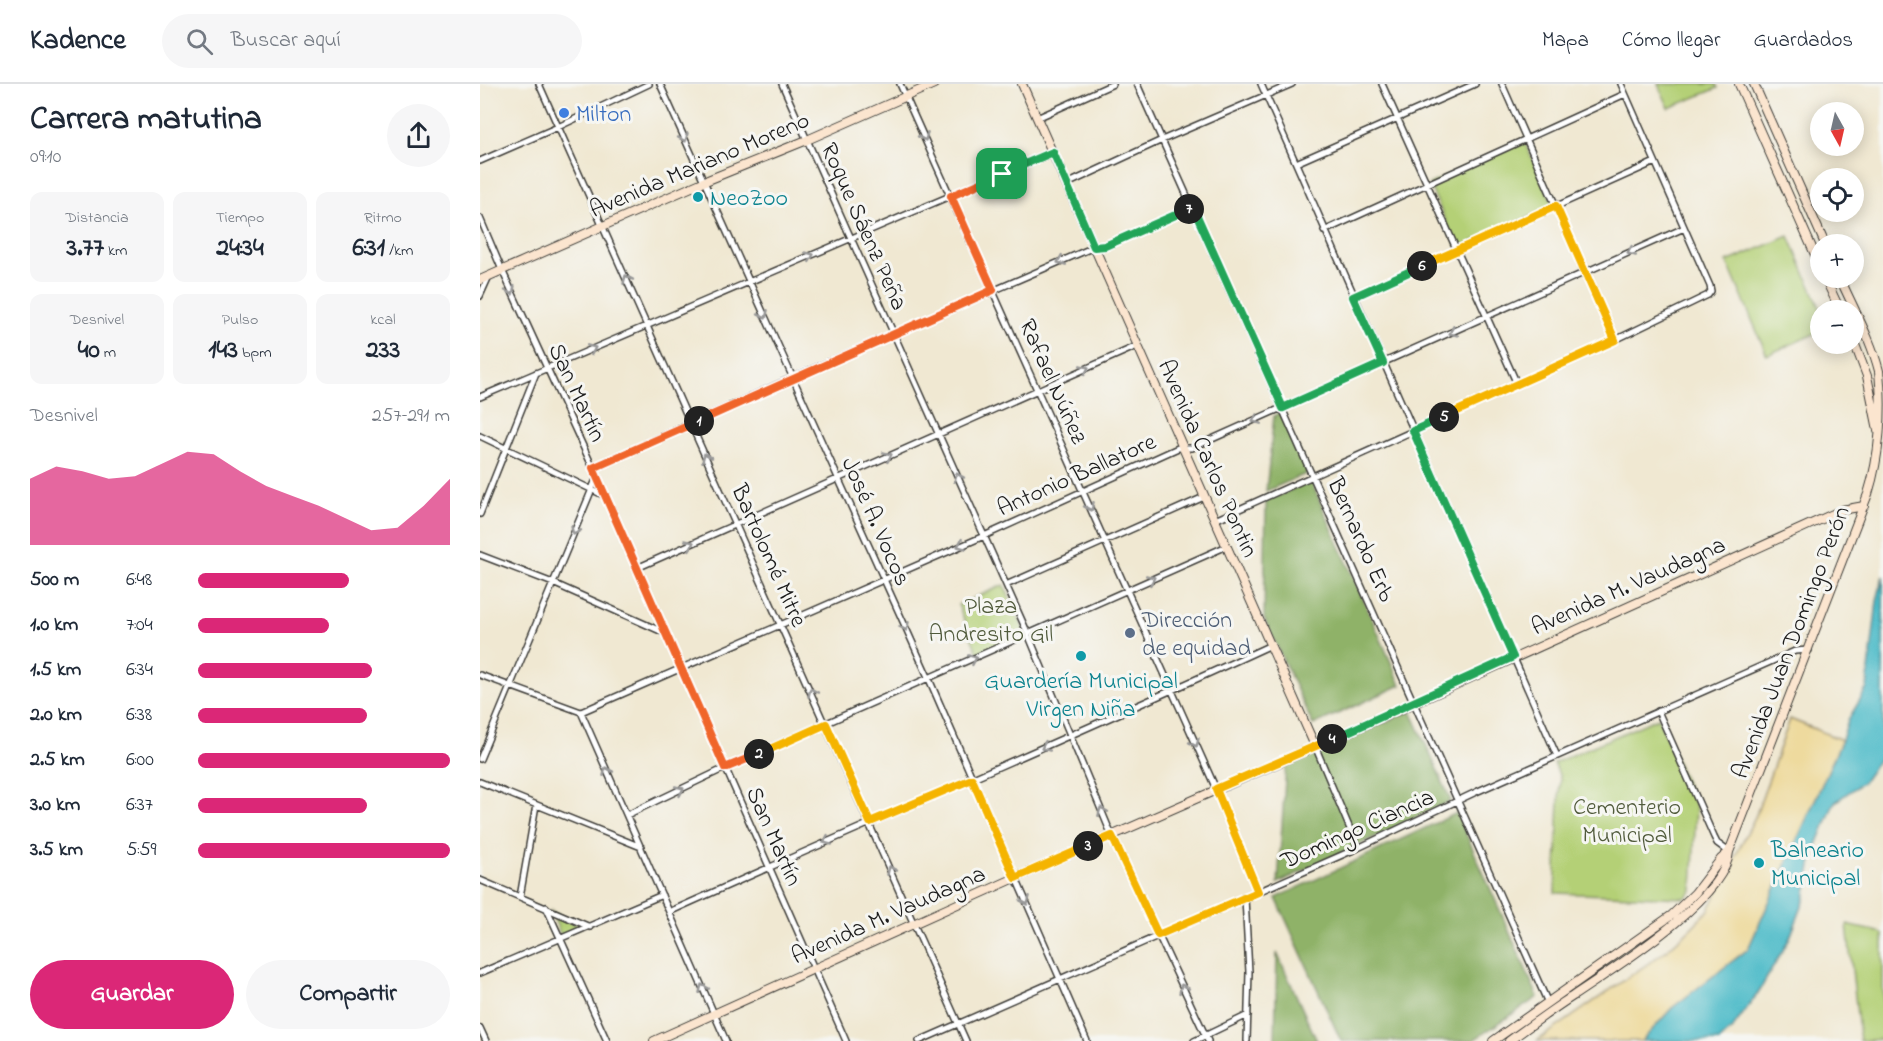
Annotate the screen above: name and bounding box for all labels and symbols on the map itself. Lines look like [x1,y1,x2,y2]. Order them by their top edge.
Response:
place label: Milton [576,98,631,133]
north arrow [1810,102,1864,156]
street label: Avenida Mariano Moreno [584,104,816,229]
marker: Milton [557,106,571,120]
one-way arrow [676,131,688,142]
one-way arrow [917,131,929,142]
street label: Roque Sáenz Peña [810,138,915,317]
pin [976,148,1027,199]
place label: NeoZoo [710,182,788,217]
marker: NeoZoo [691,190,705,204]
pin: 7 [1174,194,1204,224]
one-way arrow [1626,245,1637,257]
one-way arrow [803,251,814,263]
pin: 6 [1407,251,1437,281]
one-way arrow [1057,254,1068,266]
one-way arrow [622,274,634,285]
one-way arrow [504,285,516,296]
one-way arrow [757,309,769,320]
street label: Rafael Núñez [1009,314,1095,451]
one-way arrow [1448,324,1459,336]
street label: San Martín [538,338,614,448]
one-way arrow [585,344,596,356]
street label: Avenida Carlos Pontin [1147,354,1266,564]
one-way arrow [1079,364,1090,376]
pin: 5 [1429,402,1459,432]
pin: 1 [684,406,714,436]
one-way arrow [1251,413,1262,425]
street label: Antonio Ballatore [992,425,1162,527]
one-way arrow [702,452,714,463]
street label: José A. Vocos [831,452,919,592]
one-way arrow [881,452,892,464]
street label: Bernardo Erb [1316,471,1403,608]
one-way arrow [953,473,965,484]
street label: Bartolomé Mitre [720,478,815,633]
one-way arrow [1083,500,1095,511]
street label: Avenida Juan Domingo Perón [1724,502,1861,784]
one-way arrow [570,525,582,536]
street label: Avenida M. Vaudagna [1526,529,1732,646]
one-way arrow [956,538,967,550]
one-way arrow [684,540,695,552]
one-way arrow [1144,574,1155,586]
park label: Plaza Andresito Gil [929,590,1053,653]
place label: Dirección de equidad [1141,604,1251,667]
one-way arrow [898,620,910,631]
marker: Dirección de equidad [1123,626,1137,640]
marker: Guardería Municipal Virgen Niña [1074,649,1088,663]
one-way arrow [967,655,978,667]
place label: Guardería Municipal Virgen Niña [984,665,1178,728]
one-way arrow [807,688,819,699]
pin: 4 [1317,724,1347,754]
one-way arrow [1188,736,1200,747]
pin: 2 [744,739,774,769]
one-way arrow [1040,739,1051,751]
one-way arrow [602,766,614,777]
street label: Domingo Ciancia [1275,781,1440,880]
street label: San Martín [735,782,810,892]
one-way arrow [673,785,684,797]
park label: Cementerio Municipal [1573,791,1681,854]
one-way arrow [1097,806,1109,817]
pin: 3 [1073,831,1103,861]
one-way arrow [823,834,834,846]
place label: Balneario Municipal [1770,834,1864,897]
marker: Balneario Municipal [1752,856,1766,870]
street label: Avenida M. Vaudagna [786,858,992,975]
one-way arrow [886,866,898,877]
one-way arrow [1018,895,1030,906]
one-way arrow [698,983,710,994]
one-way arrow [1179,983,1191,994]

